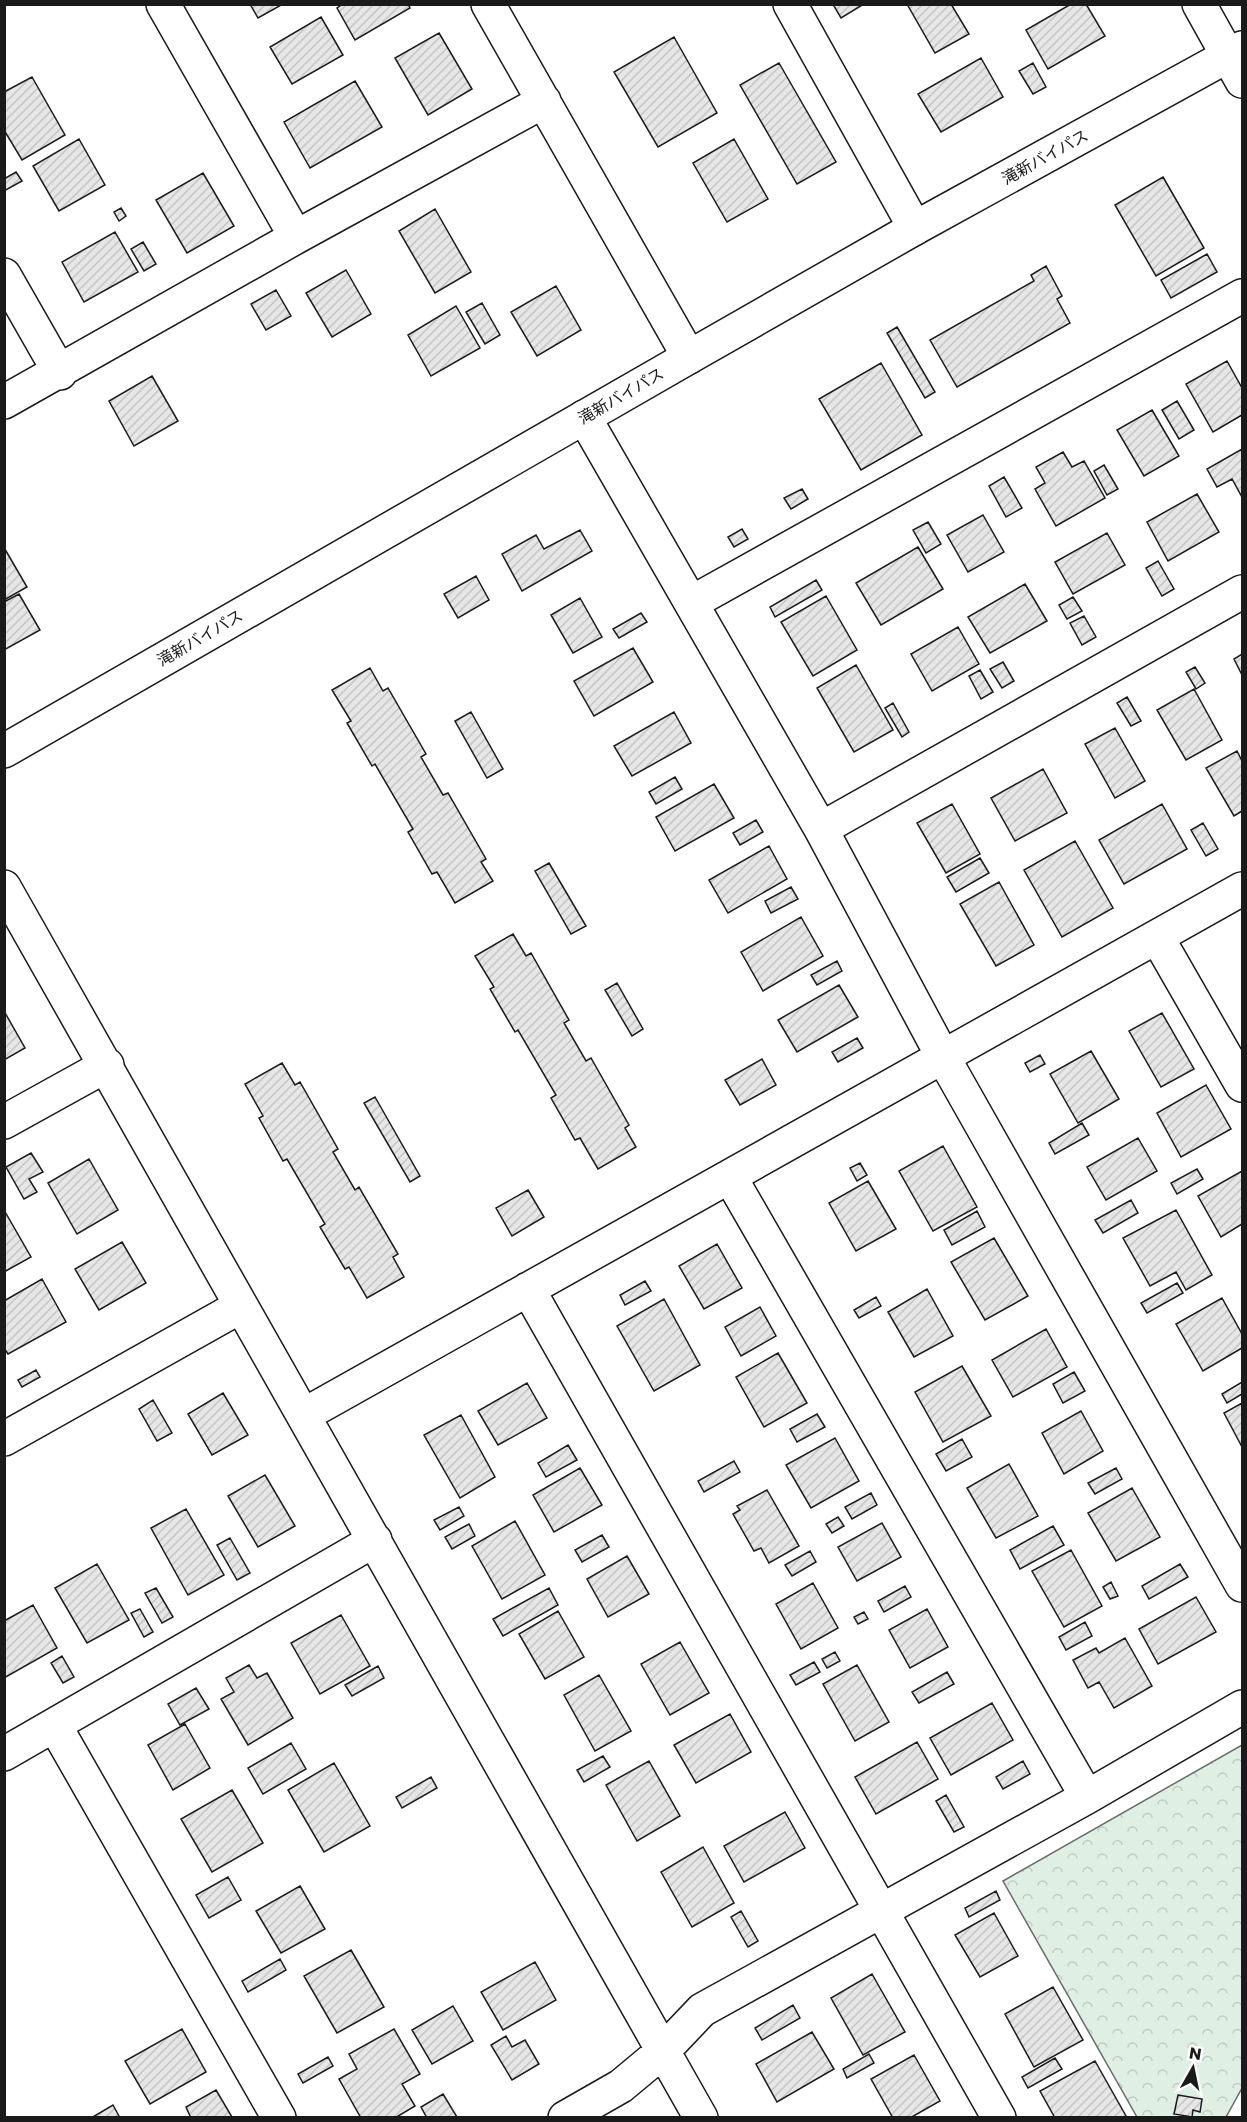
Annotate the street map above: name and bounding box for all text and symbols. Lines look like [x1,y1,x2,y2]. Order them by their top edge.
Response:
street label: 滝新バイパス [998,124,1092,190]
street label: 滝新バイパス [574,362,668,430]
street label: 滝新バイパス [153,604,247,672]
north arrow [1163,2038,1223,2098]
text: N [1188,2041,1203,2066]

